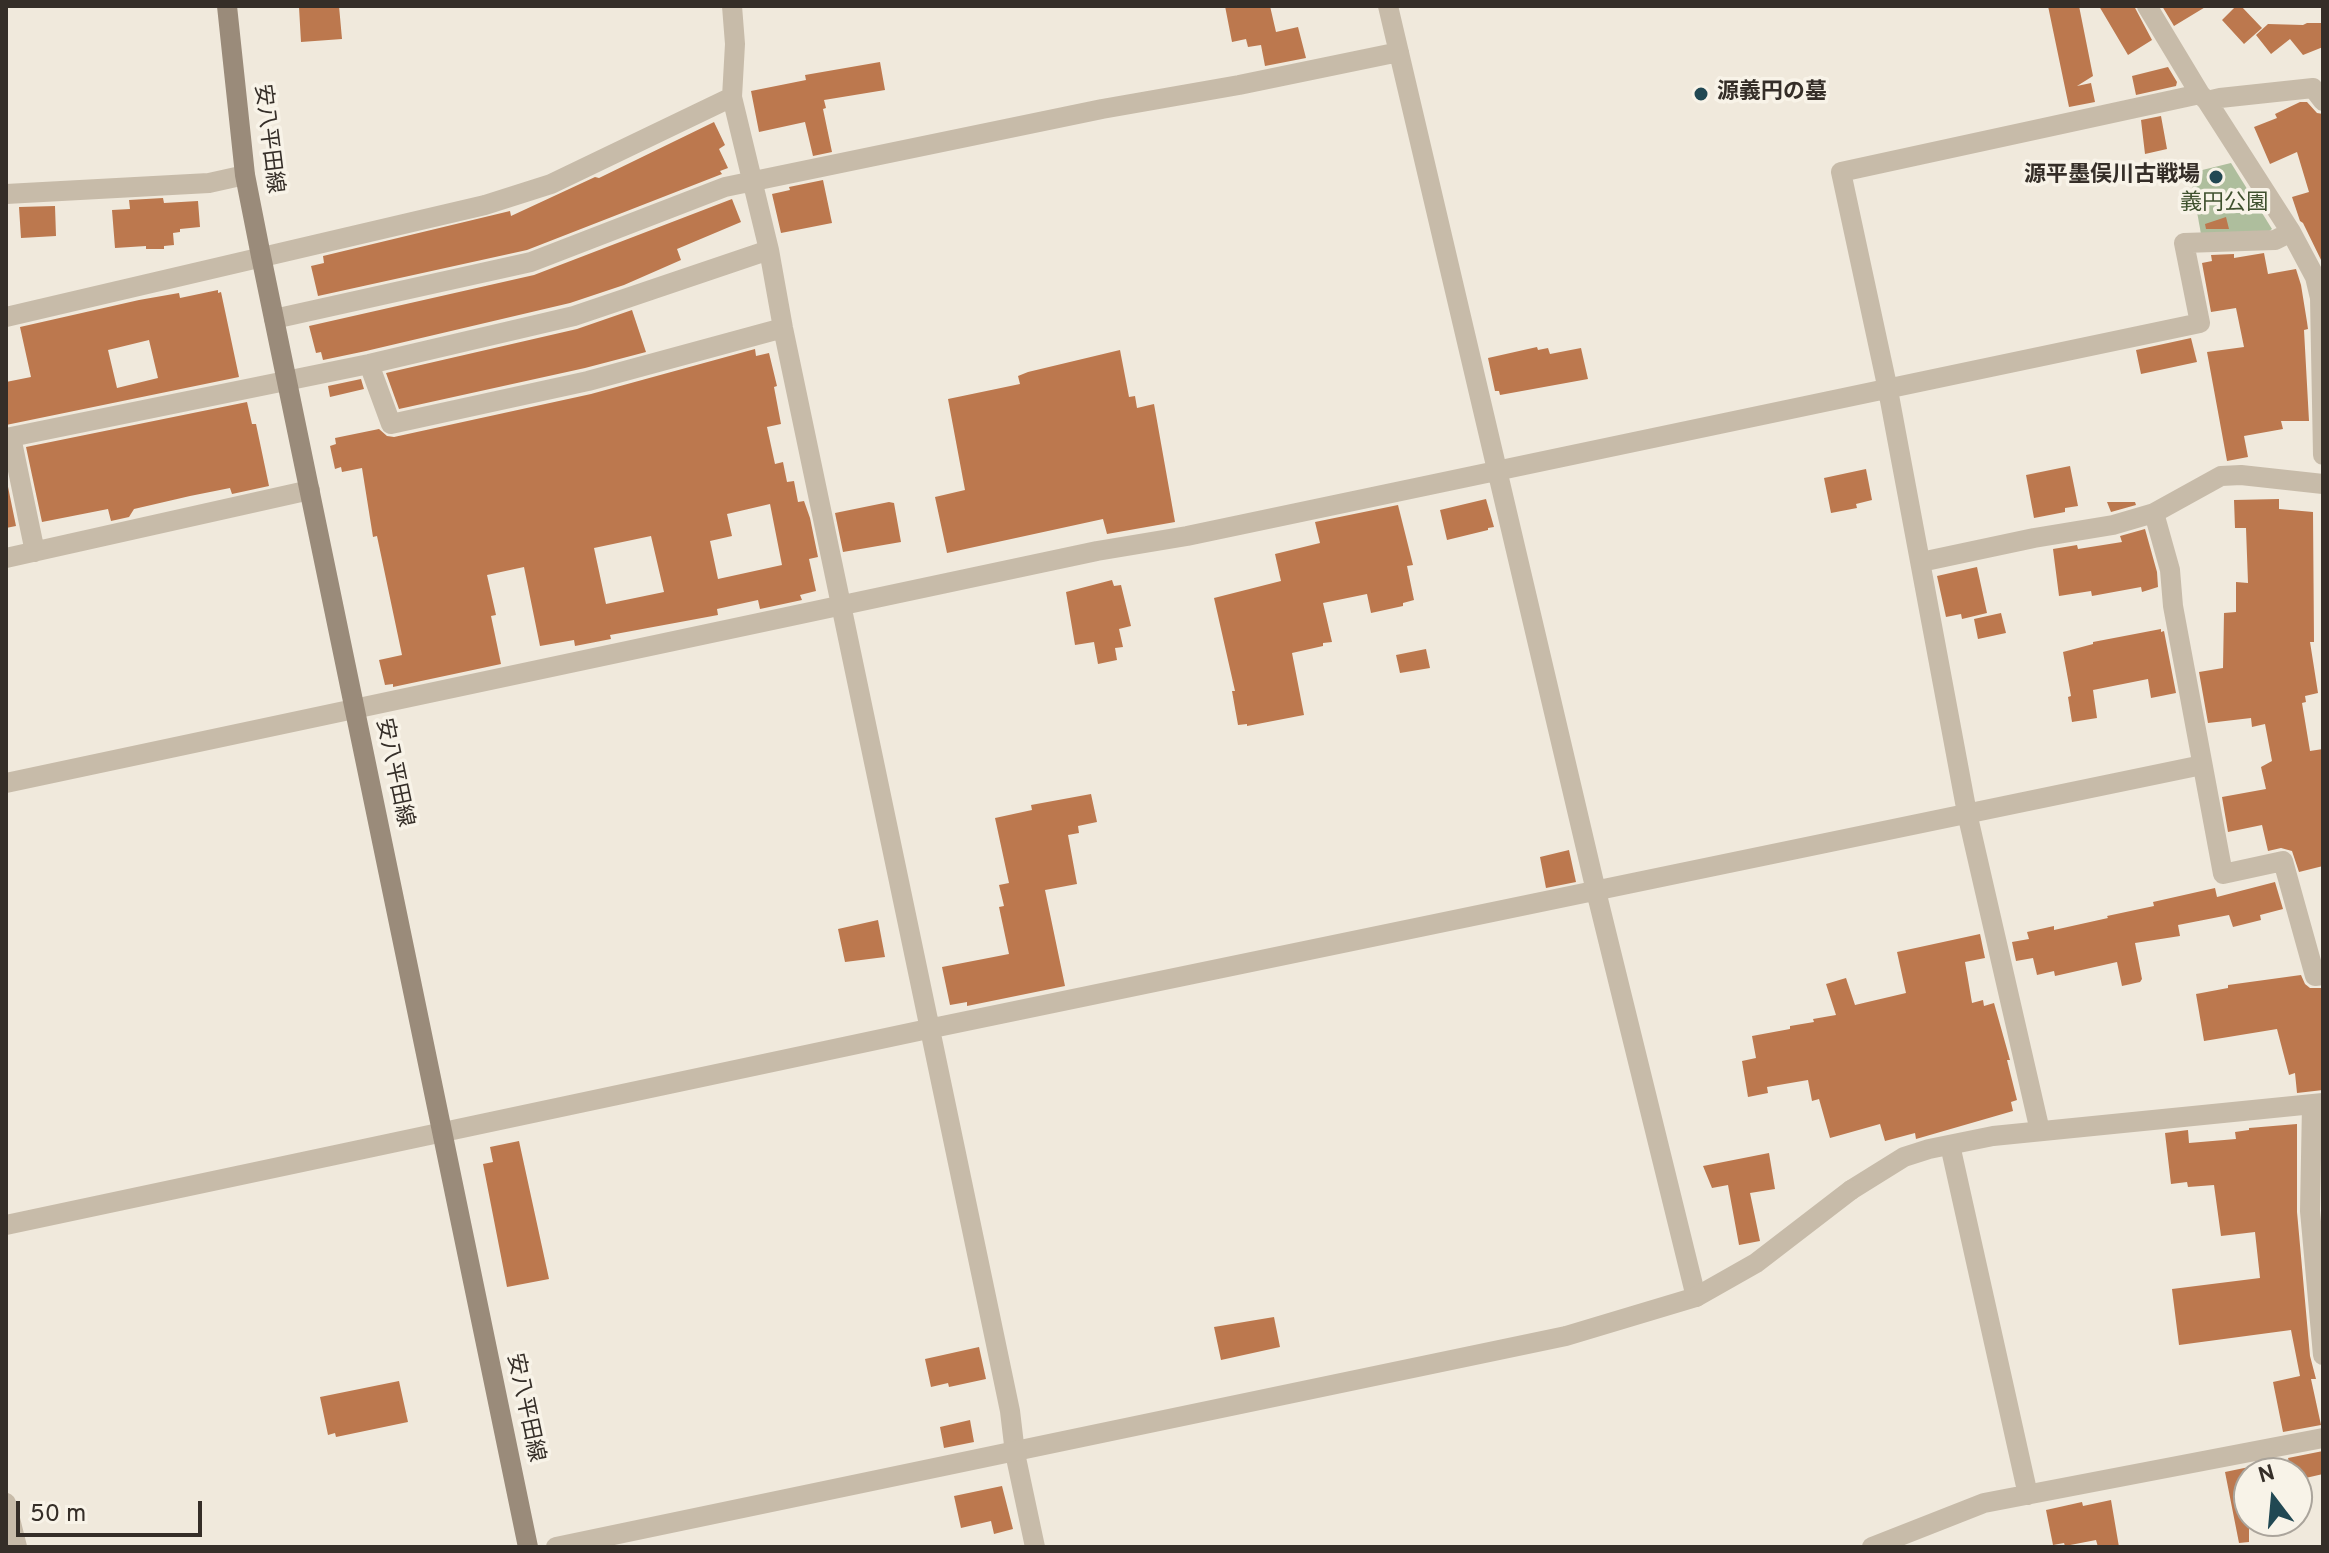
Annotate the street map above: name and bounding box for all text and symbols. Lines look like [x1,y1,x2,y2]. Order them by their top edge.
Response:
place label: 源義円の墓 [1717,81,1827,107]
street label: 安八平田線 [247,83,287,195]
marker: 源義円の墓 [1692,85,1710,103]
place label: 源平墨俣川古戦場 [2024,164,2200,190]
marker: 源平墨俣川古戦場 [2207,168,2225,186]
park label: 義円公園 [2180,192,2268,218]
street label: 安八平田線 [369,716,417,830]
street label: 安八平田線 [500,1351,548,1465]
north arrow [2233,1457,2313,1537]
text: N [2255,1460,2278,1491]
scale bar [20,1485,206,1535]
text: 50 m [30,1500,86,1530]

